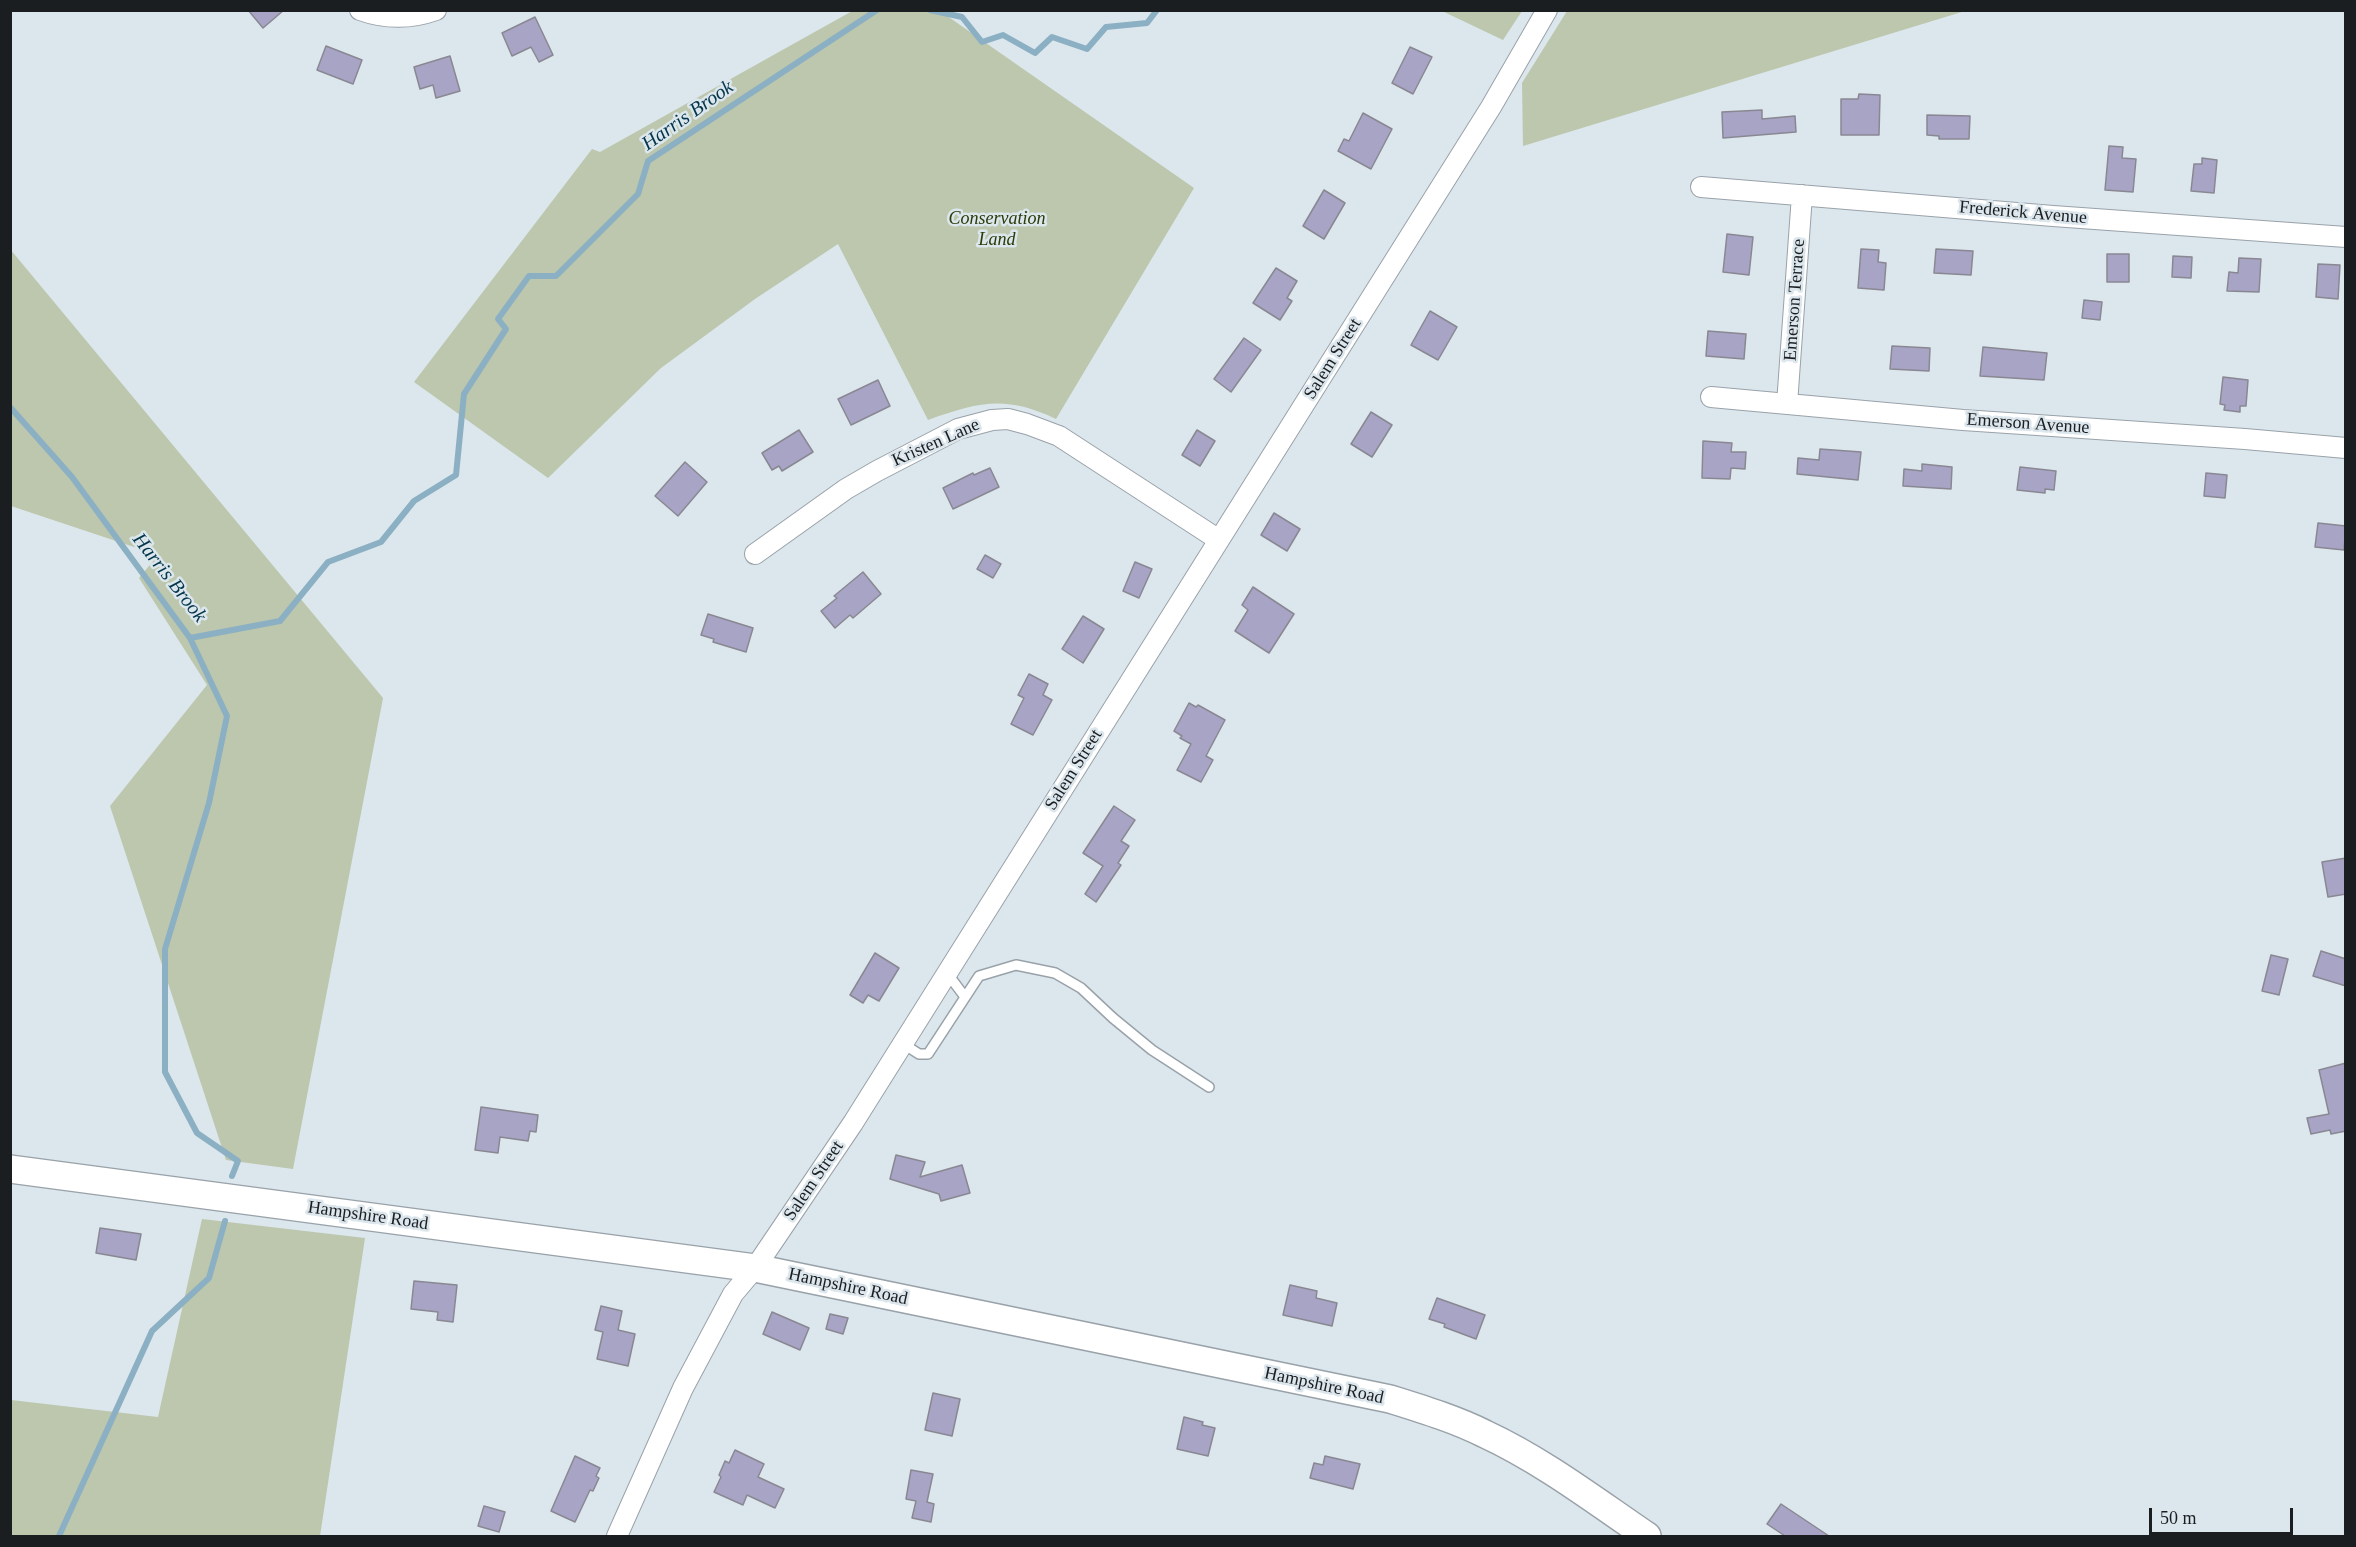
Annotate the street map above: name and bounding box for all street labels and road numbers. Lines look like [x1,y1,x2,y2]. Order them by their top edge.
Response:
street label: Frederick Avenue [1958,197,2088,229]
street label: Emerson Terrace [1780,238,1810,362]
street label: Salem Street [1300,314,1366,404]
street label: Emerson Avenue [1966,409,2090,439]
street label: Kristen Lane [889,414,983,472]
street label: Salem Street [1041,725,1107,815]
street label: Salem Street [779,1137,849,1225]
street label: Hampshire Road [306,1197,430,1235]
street label: Hampshire Road [786,1264,910,1310]
street label: Hampshire Road [1262,1363,1386,1409]

